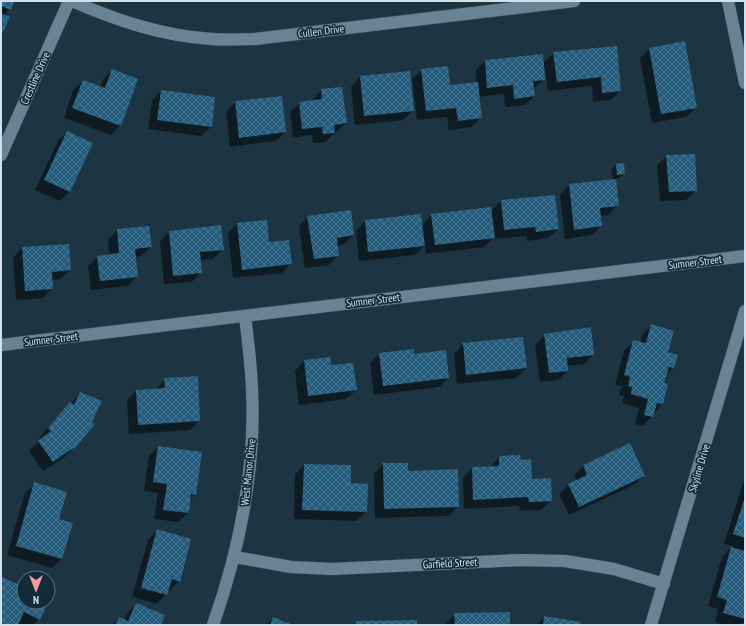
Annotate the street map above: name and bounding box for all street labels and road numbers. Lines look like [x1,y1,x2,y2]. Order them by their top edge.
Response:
street label: Cullen Drive [297,21,345,41]
street label: Crestline Drive [17,49,53,106]
street label: Sumner Street [667,252,723,272]
street label: Sumner Street [345,290,401,310]
street label: Sumner Street [23,329,79,349]
street label: West Manor Drive [238,438,259,506]
street label: Skyline Drive [685,442,713,494]
street label: Garfield Street [422,555,478,571]

